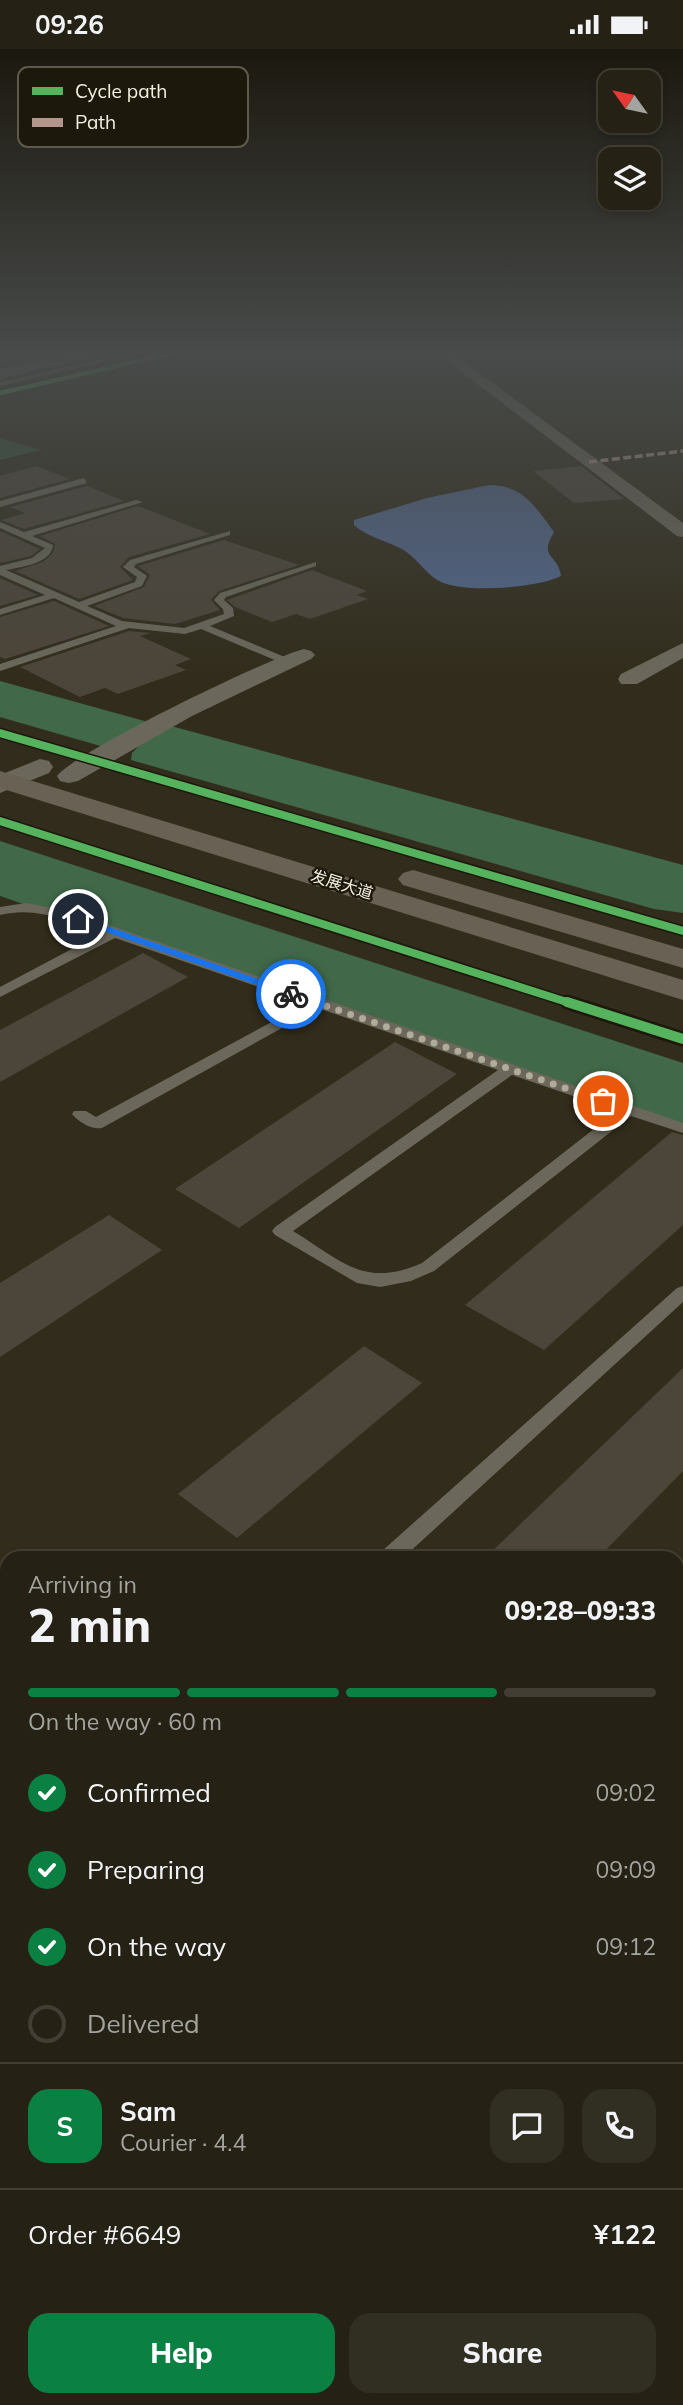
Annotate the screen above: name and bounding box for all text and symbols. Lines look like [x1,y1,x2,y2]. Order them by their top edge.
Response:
text: 09:26 [35,8,104,41]
legend [18,67,248,147]
north arrow [598,70,662,133]
map controls [598,70,661,210]
text: Cycle path [75,79,167,103]
text: Path [75,110,116,134]
button: layers [598,147,661,210]
street label: 发展大道 [308,865,376,903]
pin [48,889,108,949]
icon: home [59,900,97,938]
courier [256,959,326,1029]
icon: bike [272,975,310,1013]
pin [573,1071,633,1131]
icon: bag [584,1082,622,1120]
text: Arriving in [28,1570,137,1599]
text: 09:28–09:33 [505,1594,656,1627]
text: 2 min [28,1596,151,1654]
text: On the way · 60 m [28,1707,222,1736]
icon: check [28,1774,66,1812]
text: Confirmed [87,1776,211,1809]
text: 09:02 [596,1778,656,1807]
icon: check [28,1851,66,1889]
text: Preparing [87,1853,205,1886]
text: 09:09 [596,1855,656,1884]
icon: check [28,1928,66,1966]
text: On the way [87,1930,226,1963]
text: 09:12 [596,1932,656,1961]
text: Delivered [87,2007,200,2040]
button: chat [490,2089,564,2163]
button: phone [582,2089,656,2163]
text: Sam [120,2095,176,2128]
text: S [57,2110,73,2143]
text: Courier · 4.4 [120,2128,246,2157]
text: Order #6649 [28,2218,181,2251]
text: ¥122 [594,2218,656,2251]
button: Help [28,2313,335,2393]
button: Share [349,2313,656,2393]

